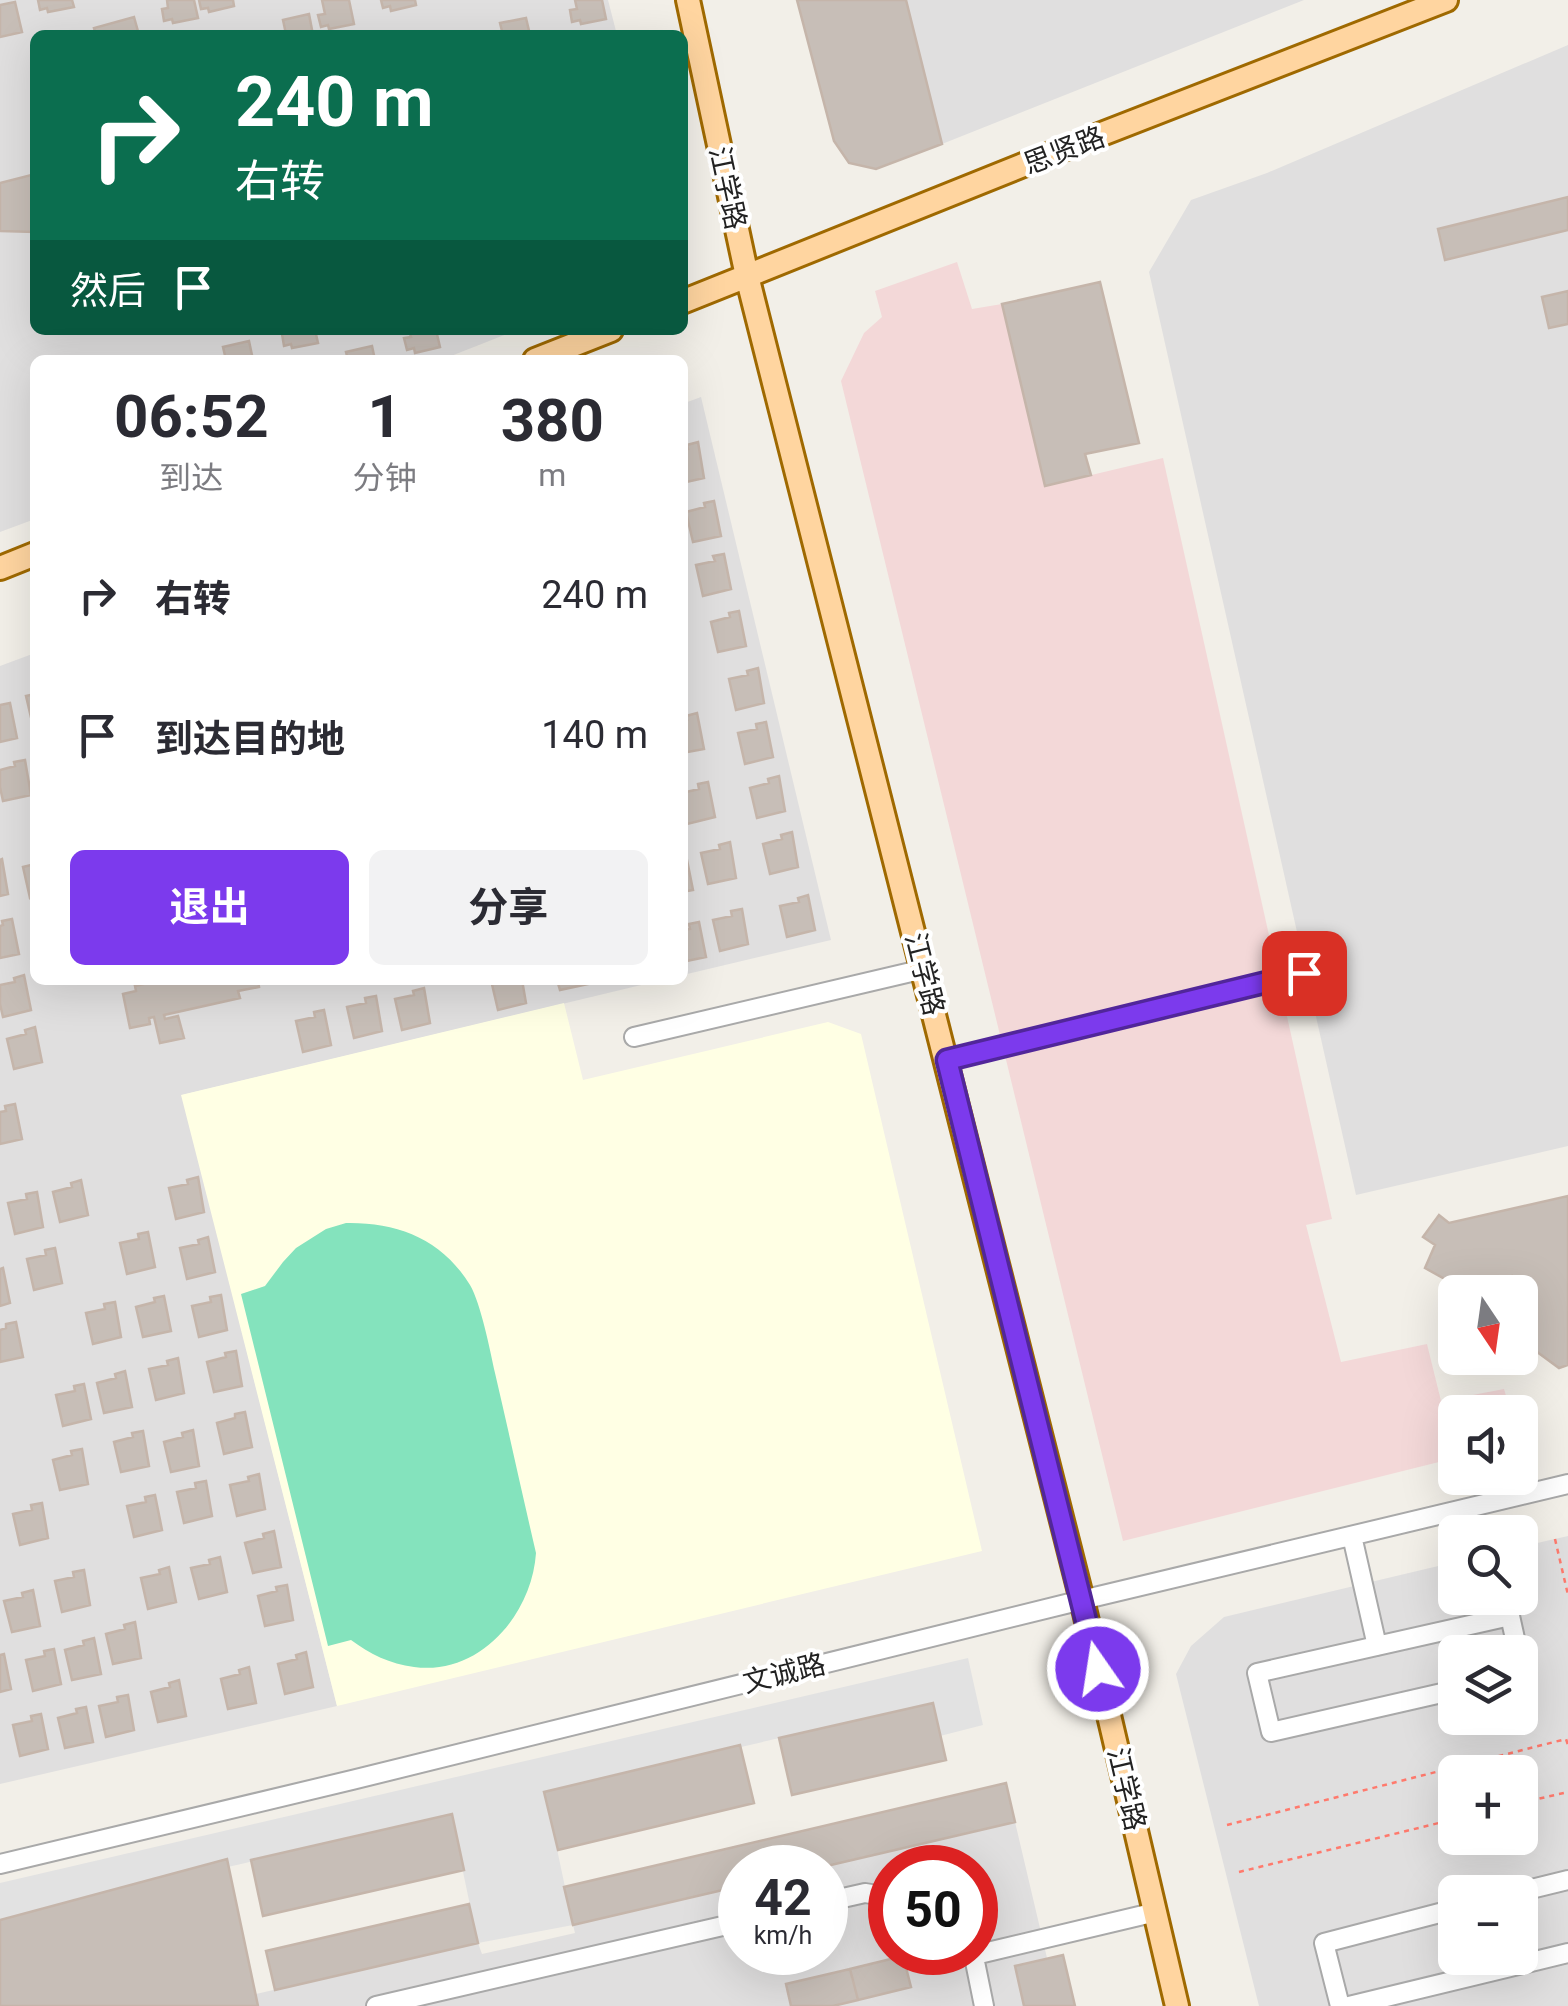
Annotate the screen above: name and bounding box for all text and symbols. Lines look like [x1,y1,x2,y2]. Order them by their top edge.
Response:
text: 240 m [235,61,434,143]
icon: right [70,70,200,200]
street label: 思贤路 [1019,120,1109,181]
street label: 江学路 [703,144,752,233]
text: 右转 [235,155,325,208]
icon: arrive [166,260,221,315]
text: 然后 [70,269,146,313]
text: 06:52 [114,381,269,452]
text: 1 [367,381,402,452]
text: 380 [501,385,604,456]
text: m [538,456,566,494]
text: 到达 [159,459,223,497]
text: 分钟 [353,459,417,497]
icon: right [70,568,125,623]
text: 240 m [541,573,648,617]
text: 右转 [155,577,231,621]
icon: arrive [70,708,125,763]
text: 140 m [541,713,648,757]
text: 到达目的地 [155,717,345,761]
button: 退出 [70,850,349,965]
button: 分享 [369,850,648,965]
street label: 江学路 [898,929,951,1019]
pin [1262,931,1347,1016]
icon: arrive [1277,946,1332,1001]
north arrow [1438,1275,1538,1375]
map controls [1438,1275,1538,1975]
button: sound [1438,1395,1538,1495]
button: search [1438,1515,1538,1615]
position arrow [1046,1617,1150,1721]
button: layers [1438,1635,1538,1735]
street label: 文诚路 [739,1647,829,1700]
street label: 江学路 [1101,1744,1152,1834]
button: + [1438,1755,1538,1855]
speed limit sign: 50 [868,1845,998,1975]
text: 42 [754,1869,812,1927]
button: − [1438,1875,1538,1975]
text: km/h [754,1921,812,1950]

